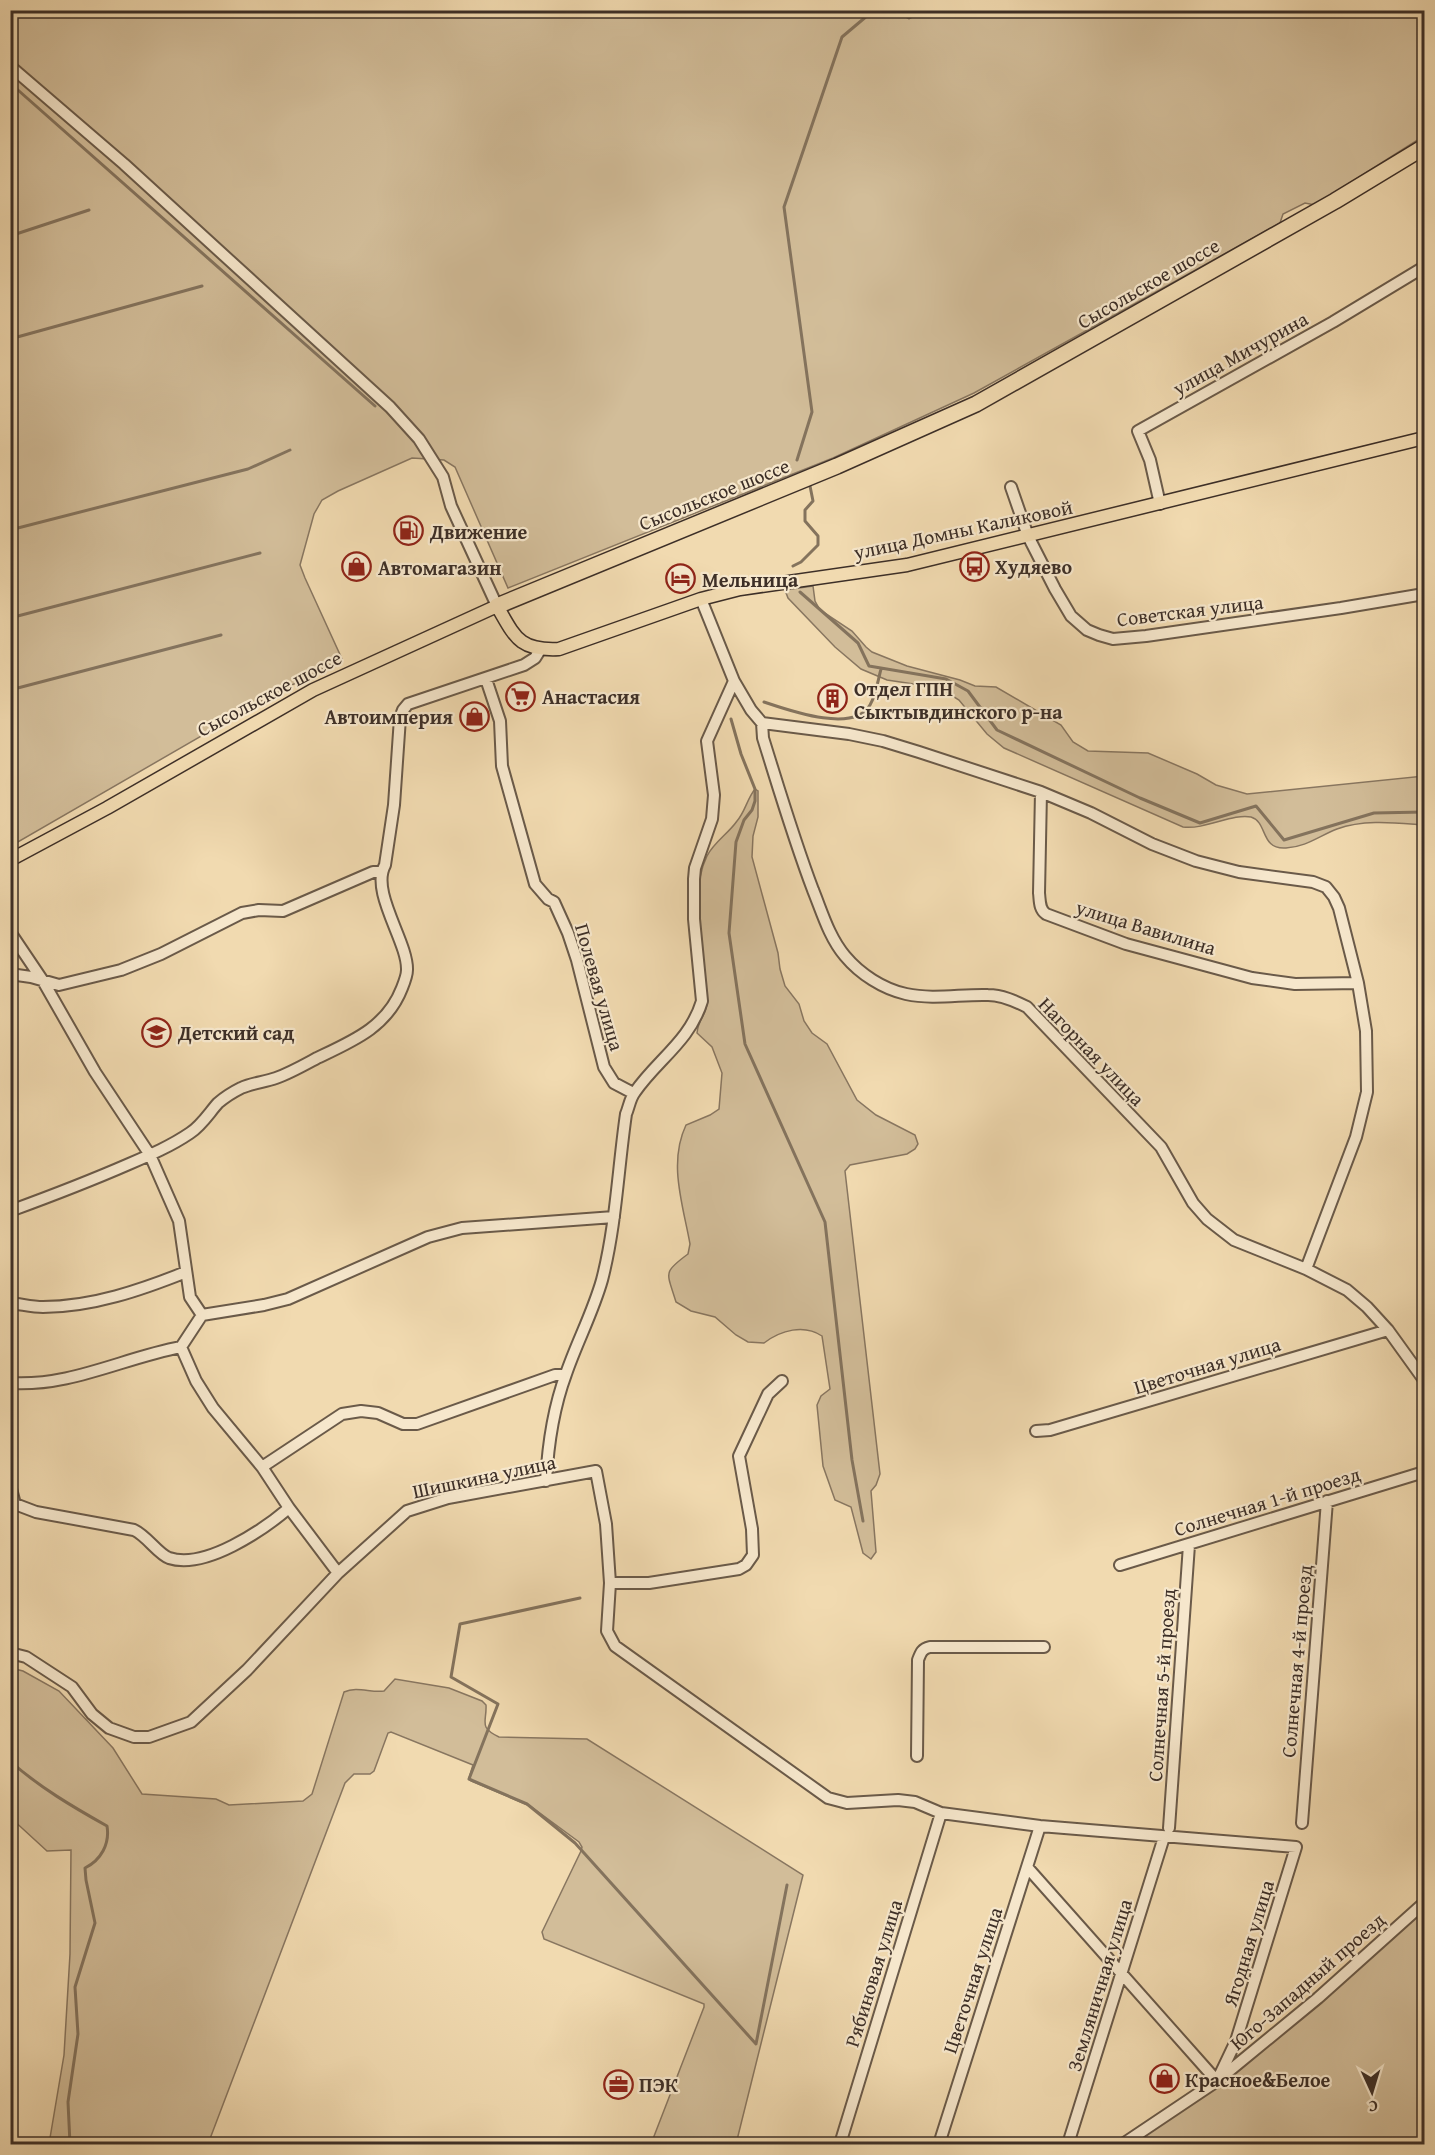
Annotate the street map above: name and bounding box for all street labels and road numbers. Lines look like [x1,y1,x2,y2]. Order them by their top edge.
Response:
street label: Сысольское шоссе [1071,230,1225,336]
street label: улица Мичурина [1166,304,1313,403]
street label: Сысольское шоссе [634,451,794,537]
street label: улица Домны Каликовой [850,492,1075,567]
street label: Советская улица [1115,587,1265,633]
street label: Сысольское шоссе [191,643,347,743]
street label: улица Вавилина [1072,892,1220,962]
street label: Полевая улица [568,920,632,1055]
street label: Нагорная улица [1032,990,1152,1112]
street label: Цветочная улица [1130,1329,1284,1401]
street label: Шишкина улица [410,1447,559,1505]
street label: Солнечная 1-й проезд [1170,1459,1364,1543]
street label: Солнечная 4-й проезд [1273,1563,1319,1759]
street label: Солнечная 5-й проезд [1140,1587,1182,1782]
street label: Ягодная улица [1215,1876,1281,2011]
street label: Рябиновая улица [837,1895,909,2050]
street label: Земляничная улица [1059,1895,1139,2075]
street label: Цветочная улица [935,1903,1009,2057]
street label: Юго-Западный проезд [1223,1905,1391,2057]

